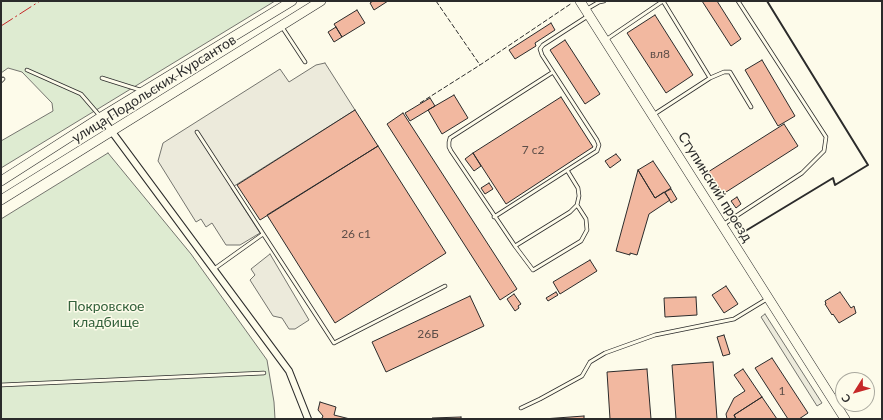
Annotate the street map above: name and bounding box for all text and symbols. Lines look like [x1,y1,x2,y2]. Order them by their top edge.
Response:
street label: улица Подольских Курсантов [69,31,239,147]
house number: вл8 [650,47,670,61]
street label: Ступинский проезд [674,129,756,245]
house number: 7 с2 [522,143,544,157]
house number: 26 с1 [341,227,371,241]
park label: Покровское кладбище [68,298,144,330]
house number: 26Б [417,327,439,341]
north arrow [835,372,875,412]
house number: 1 [779,384,785,398]
text: С [838,392,853,406]

